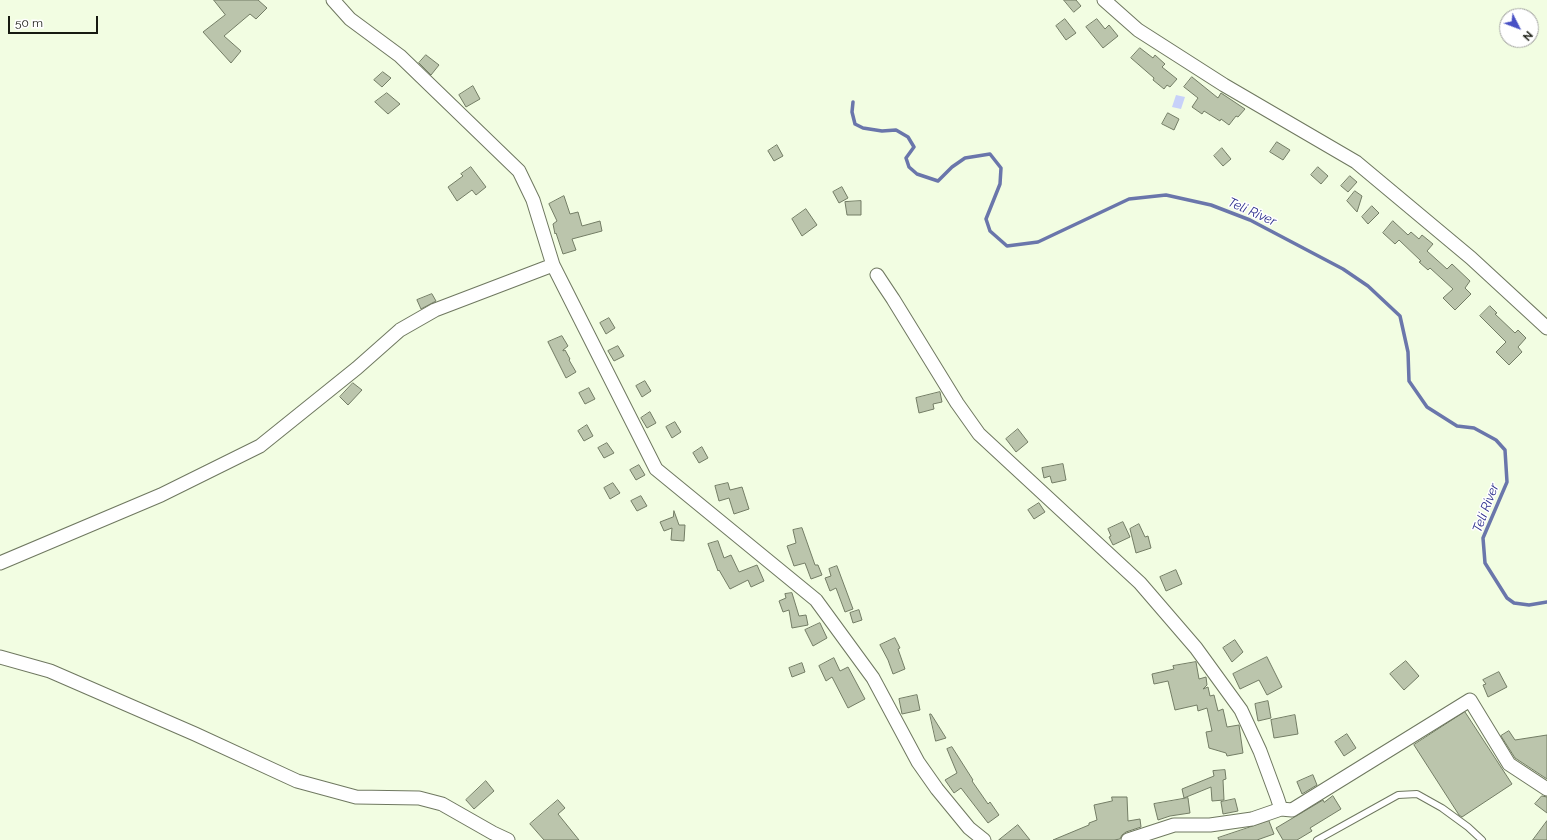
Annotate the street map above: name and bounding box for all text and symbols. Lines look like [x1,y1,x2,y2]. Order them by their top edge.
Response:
scale bar [10,8,100,34]
north arrow [1499,8,1539,48]
text: 50 m [15,16,43,30]
text: N [1520,28,1535,43]
water label: Teli River [1225,194,1279,230]
water label: Teli River [1470,481,1502,535]

